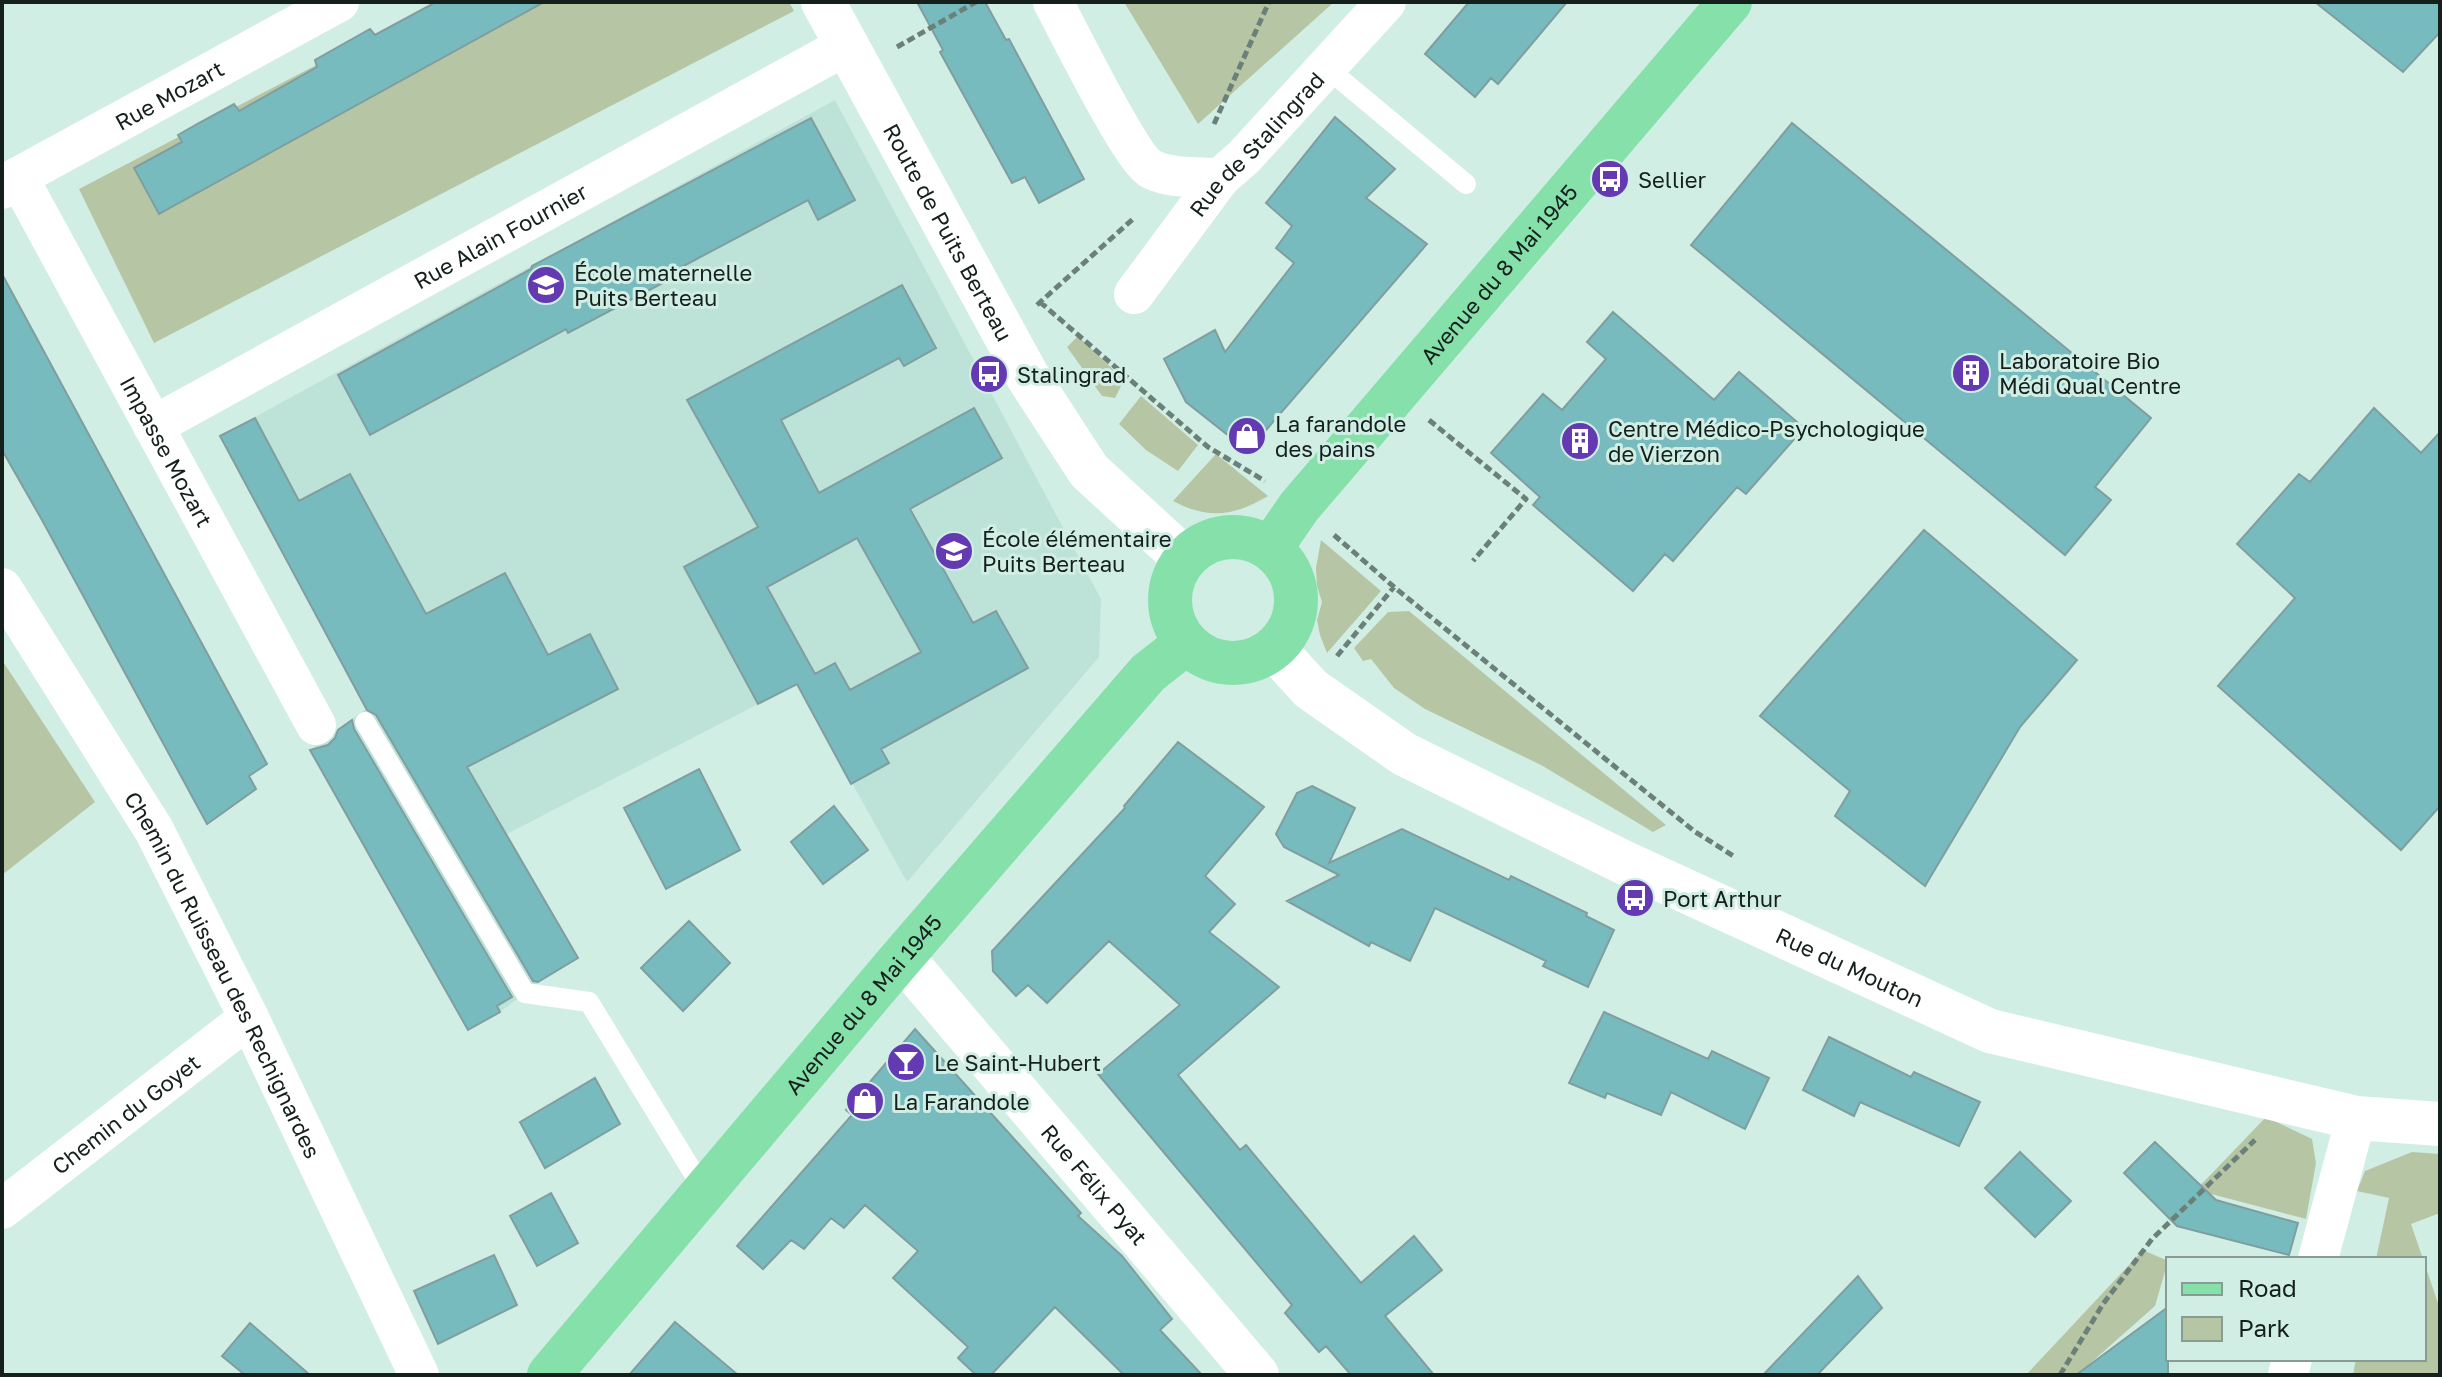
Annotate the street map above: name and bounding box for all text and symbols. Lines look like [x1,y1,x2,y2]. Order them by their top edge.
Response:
street label: Rue Mozart [110,54,228,135]
street label: Rue de Stalingrad [1183,66,1329,221]
street label: Route de Puits Berteau [878,119,1019,345]
bus stop icon: Sellier [1589,158,1631,200]
place label: Sellier [1638,166,1707,193]
street label: Rue Alain Fournier [409,177,592,294]
street label: Avenue du 8 Mai 1945 [1414,178,1582,369]
place label: École maternelle Puits Berteau [574,259,752,311]
school or university icon: École maternelle Puits Berteau [525,264,567,306]
place label: Laboratoire Bio Médi Qual Centre [1999,347,2181,399]
building icon: Laboratoire Bio Médi Qual Centre [1950,352,1992,394]
bus stop icon: Stalingrad [968,353,1010,395]
place label: Stalingrad [1017,361,1126,388]
street label: Impasse Mozart [115,371,219,531]
place label: La farandole des pains [1275,410,1406,462]
shop icon: La farandole des pains [1226,415,1268,457]
place label: Centre Médico-Psychologique de Vierzon [1608,415,1925,467]
building icon: Centre Médico-Psychologique de Vierzon [1559,420,1601,462]
place label: École élémentaire Puits Berteau [982,525,1172,577]
school or university icon: École élémentaire Puits Berteau [933,530,975,572]
street label: Chemin du Ruisseau des Rechignardes [119,786,327,1162]
bus stop icon: Port Arthur [1614,877,1656,919]
place label: Port Arthur [1663,885,1782,912]
street label: Avenue du 8 Mai 1945 [779,908,947,1099]
street label: Rue du Mouton [1772,921,1928,1012]
bar icon: Le Saint-Hubert [885,1041,927,1083]
street label: Chemin du Goyet [46,1048,205,1179]
place label: Le Saint-Hubert [934,1049,1101,1076]
shop icon: La Farandole [844,1080,886,1122]
place label: La Farandole [893,1088,1029,1115]
street label: Rue Félix Pyat [1036,1118,1154,1250]
legend [2166,1257,2426,1361]
text: Road [2238,1273,2297,1302]
text: Park [2238,1313,2290,1342]

